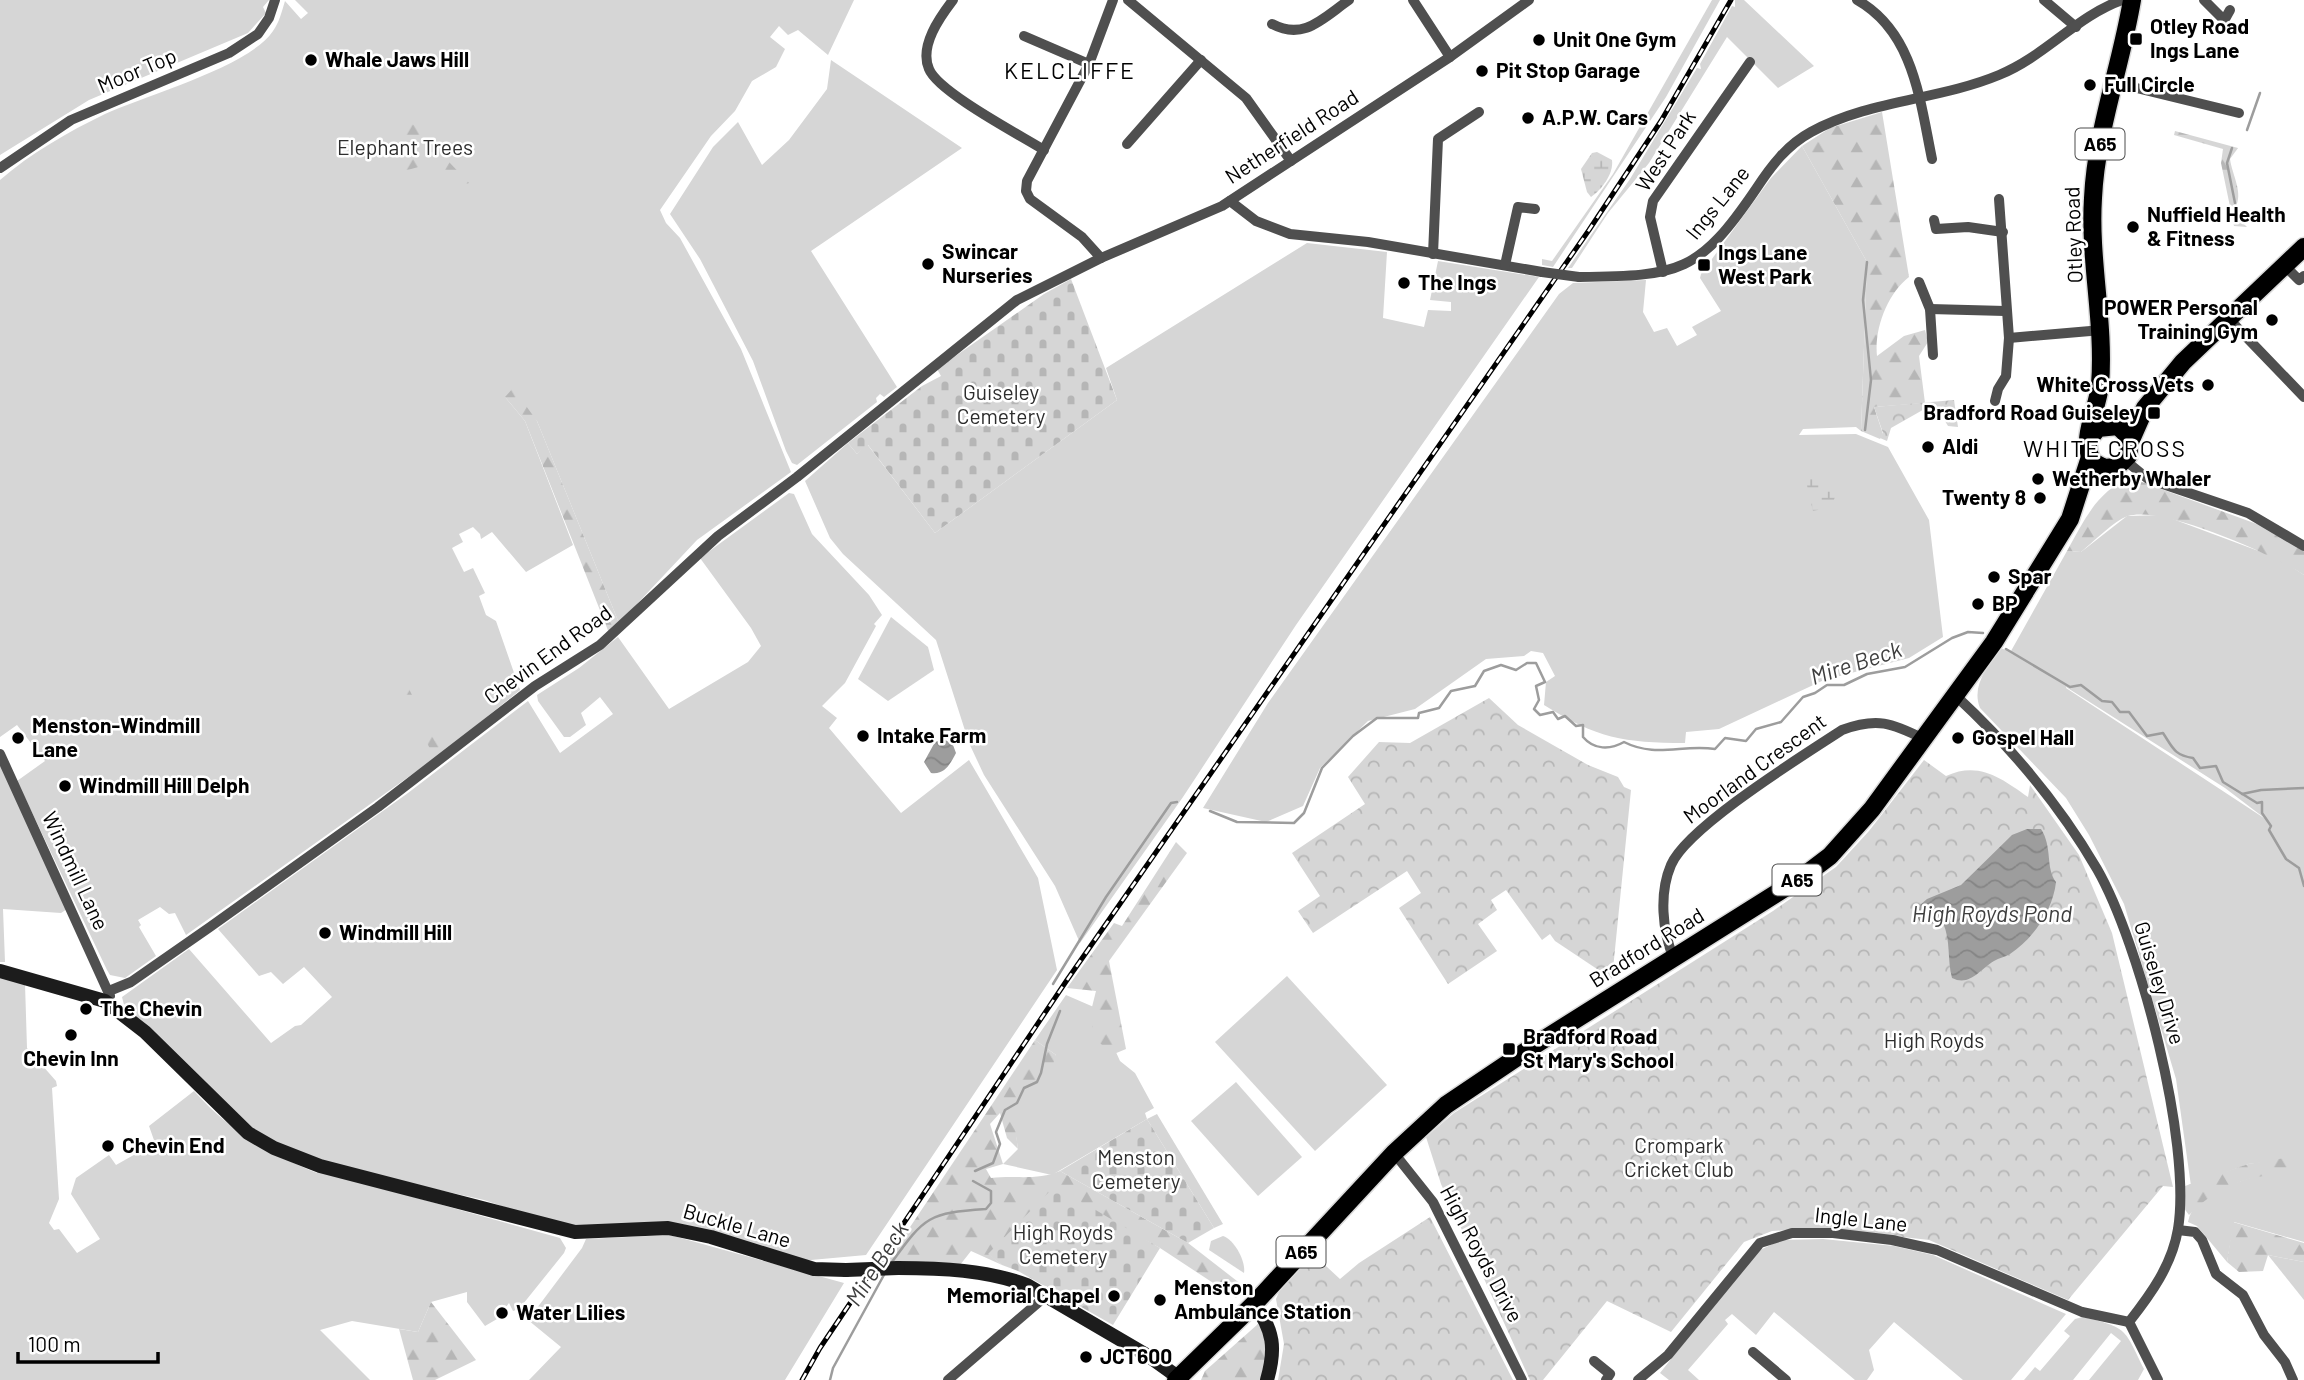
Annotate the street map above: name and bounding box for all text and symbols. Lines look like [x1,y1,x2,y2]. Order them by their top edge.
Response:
place label: Otley Road Ings Lane [2150,13,2249,62]
place label: Unit One Gym [1553,26,1676,51]
marker: Otley Road Ings Lane [2128,31,2144,47]
marker: Unit One Gym [1531,32,1547,48]
street label: Moor Top [93,42,180,97]
place label: Whale Jaws Hill [325,46,469,71]
marker: Whale Jaws Hill [303,52,319,68]
district label: KELCLIFFE [1004,56,1136,84]
place label: Pit Stop Garage [1496,57,1640,82]
marker: Pit Stop Garage [1474,63,1490,79]
place label: Full Circle [2104,71,2195,96]
marker: Full Circle [2082,77,2098,93]
street label: Netherfield Road [1220,83,1363,188]
place label: A.P.W. Cars [1542,104,1648,129]
street label: West Park [1629,105,1700,195]
marker: A.P.W. Cars [1520,110,1536,126]
road number: A65 [2076,128,2124,160]
park label: Elephant Trees [337,134,473,159]
street label: Ings Lane [1680,160,1754,244]
street label: Otley Road [2058,186,2087,284]
place label: Nuffield Health & Fitness [2147,201,2286,250]
marker: Nuffield Health & Fitness [2125,219,2141,235]
place label: Swincar Nurseries [942,238,1033,287]
place label: Ings Lane West Park [1718,239,1812,288]
marker: Swincar Nurseries [920,256,936,272]
marker: Ings Lane West Park [1696,257,1712,273]
place label: The Ings [1418,269,1497,294]
marker: The Ings [1396,275,1412,291]
place label: POWER Personal Training Gym [2104,294,2258,343]
marker: POWER Personal Training Gym [2264,312,2280,328]
place label: White Cross Vets [2036,371,2194,396]
marker: White Cross Vets [2200,377,2216,393]
park label: Guiseley Cemetery [957,379,1046,428]
place label: Bradford Road Guiseley [1923,399,2140,424]
marker: Bradford Road Guiseley [2146,405,2162,421]
place label: Aldi [1942,433,1978,458]
district label: WHITE CROSS [2023,434,2187,462]
marker: Aldi [1920,439,1936,455]
place label: Wetherby Whaler [2052,465,2211,490]
marker: Wetherby Whaler [2030,471,2046,487]
place label: Twenty 8 [1942,484,2026,509]
marker: Twenty 8 [2032,490,2048,506]
place label: Spar [2008,563,2052,588]
marker: Spar [1986,569,2002,585]
place label: BP [1992,590,2018,615]
marker: BP [1970,596,1986,612]
street label: Chevin End Road [478,599,616,708]
water label: Mire Beck [1806,634,1905,690]
street label: Moorland Crescent [1678,708,1830,828]
place label: Menston-Windmill Lane [32,712,200,761]
place label: Intake Farm [877,722,986,747]
place label: Gospel Hall [1972,724,2074,749]
marker: Intake Farm [855,728,871,744]
marker: Menston-Windmill Lane [10,730,26,746]
marker: Gospel Hall [1950,730,1966,746]
place label: Windmill Hill Delph [79,772,249,797]
marker: Windmill Hill Delph [57,778,73,794]
street label: Windmill Lane [38,807,115,934]
road number: A65 [1772,864,1822,895]
water label: High Royds Pond [1912,899,2072,927]
street label: Bradford Road [1584,902,1708,992]
street label: Guiseley Drive [2130,918,2191,1047]
place label: Windmill Hill [339,919,452,944]
marker: Windmill Hill [317,925,333,941]
place label: The Chevin [100,995,202,1020]
marker: The Chevin [78,1001,94,1017]
place label: Bradford Road St Mary's School [1523,1023,1674,1072]
marker: Chevin Inn [63,1027,79,1043]
park label: High Royds [1884,1027,1984,1052]
marker: Bradford Road St Mary's School [1501,1041,1517,1057]
place label: Chevin Inn [23,1045,119,1070]
place label: Chevin End [122,1132,225,1157]
park label: Crompark Cricket Club [1624,1132,1734,1181]
marker: Chevin End [100,1138,116,1154]
park label: Menston Cemetery [1092,1144,1181,1193]
street label: High Royds Drive [1436,1181,1529,1326]
street label: Buckle Lane [681,1197,794,1252]
street label: Ingle Lane [1813,1201,1909,1236]
water label: Mire Beck [839,1216,914,1311]
park label: High Royds Cemetery [1013,1219,1113,1268]
road number: A65 [1276,1236,1326,1268]
place label: Menston Ambulance Station [1174,1274,1351,1323]
place label: Memorial Chapel [947,1282,1100,1307]
marker: Memorial Chapel [1106,1288,1122,1304]
marker: Menston Ambulance Station [1152,1292,1168,1308]
place label: Water Lilies [516,1299,625,1324]
marker: Water Lilies [494,1305,510,1321]
scale bar [18,1320,158,1364]
text: 100 m [28,1331,81,1356]
place label: JCT600 [1100,1343,1172,1368]
marker: JCT600 [1078,1349,1094,1365]

